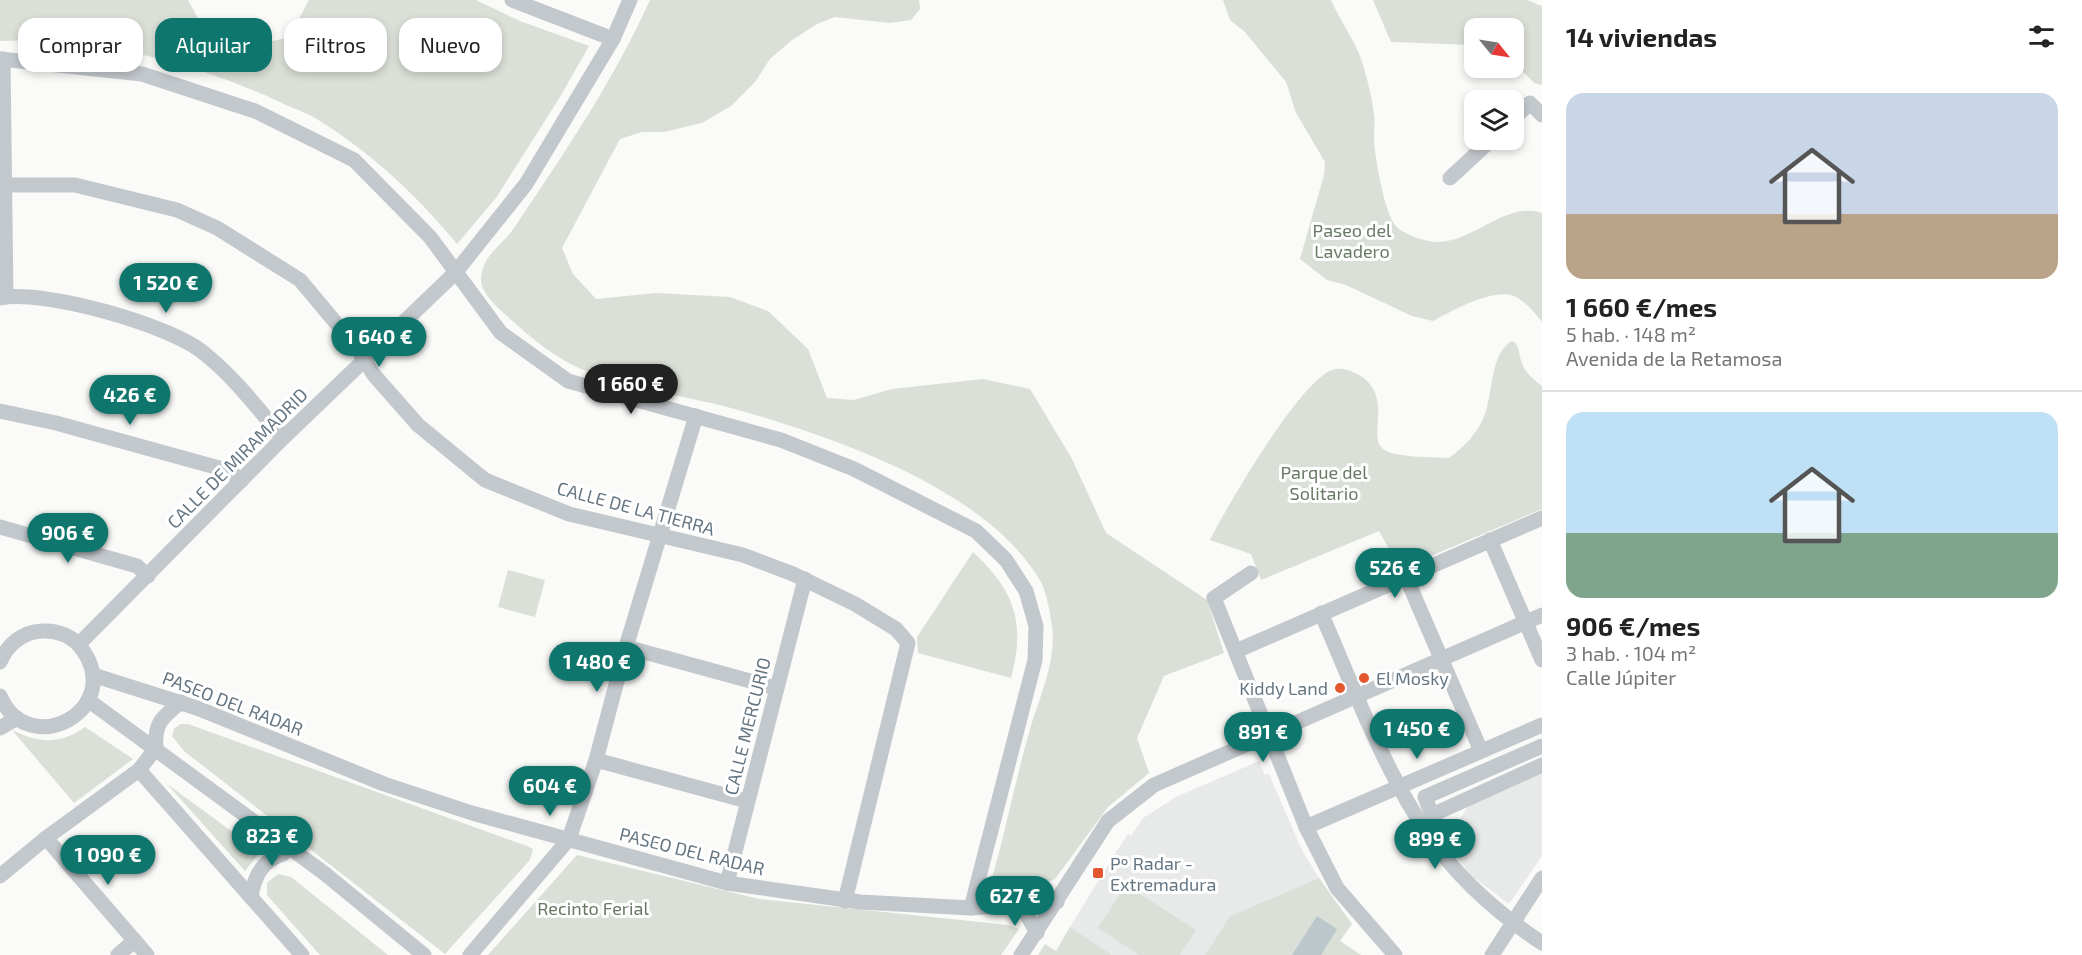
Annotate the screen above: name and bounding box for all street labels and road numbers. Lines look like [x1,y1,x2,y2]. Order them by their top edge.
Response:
street label: CALLE DE MIRAMADRID [162,383,312,533]
street label: CALLE DE LA TIERRA [555,476,718,540]
street label: CALLE MERCURIO [719,655,775,797]
street label: PASEO DEL RADAR [160,666,306,740]
street label: PASEO DEL RADAR [617,822,767,880]

